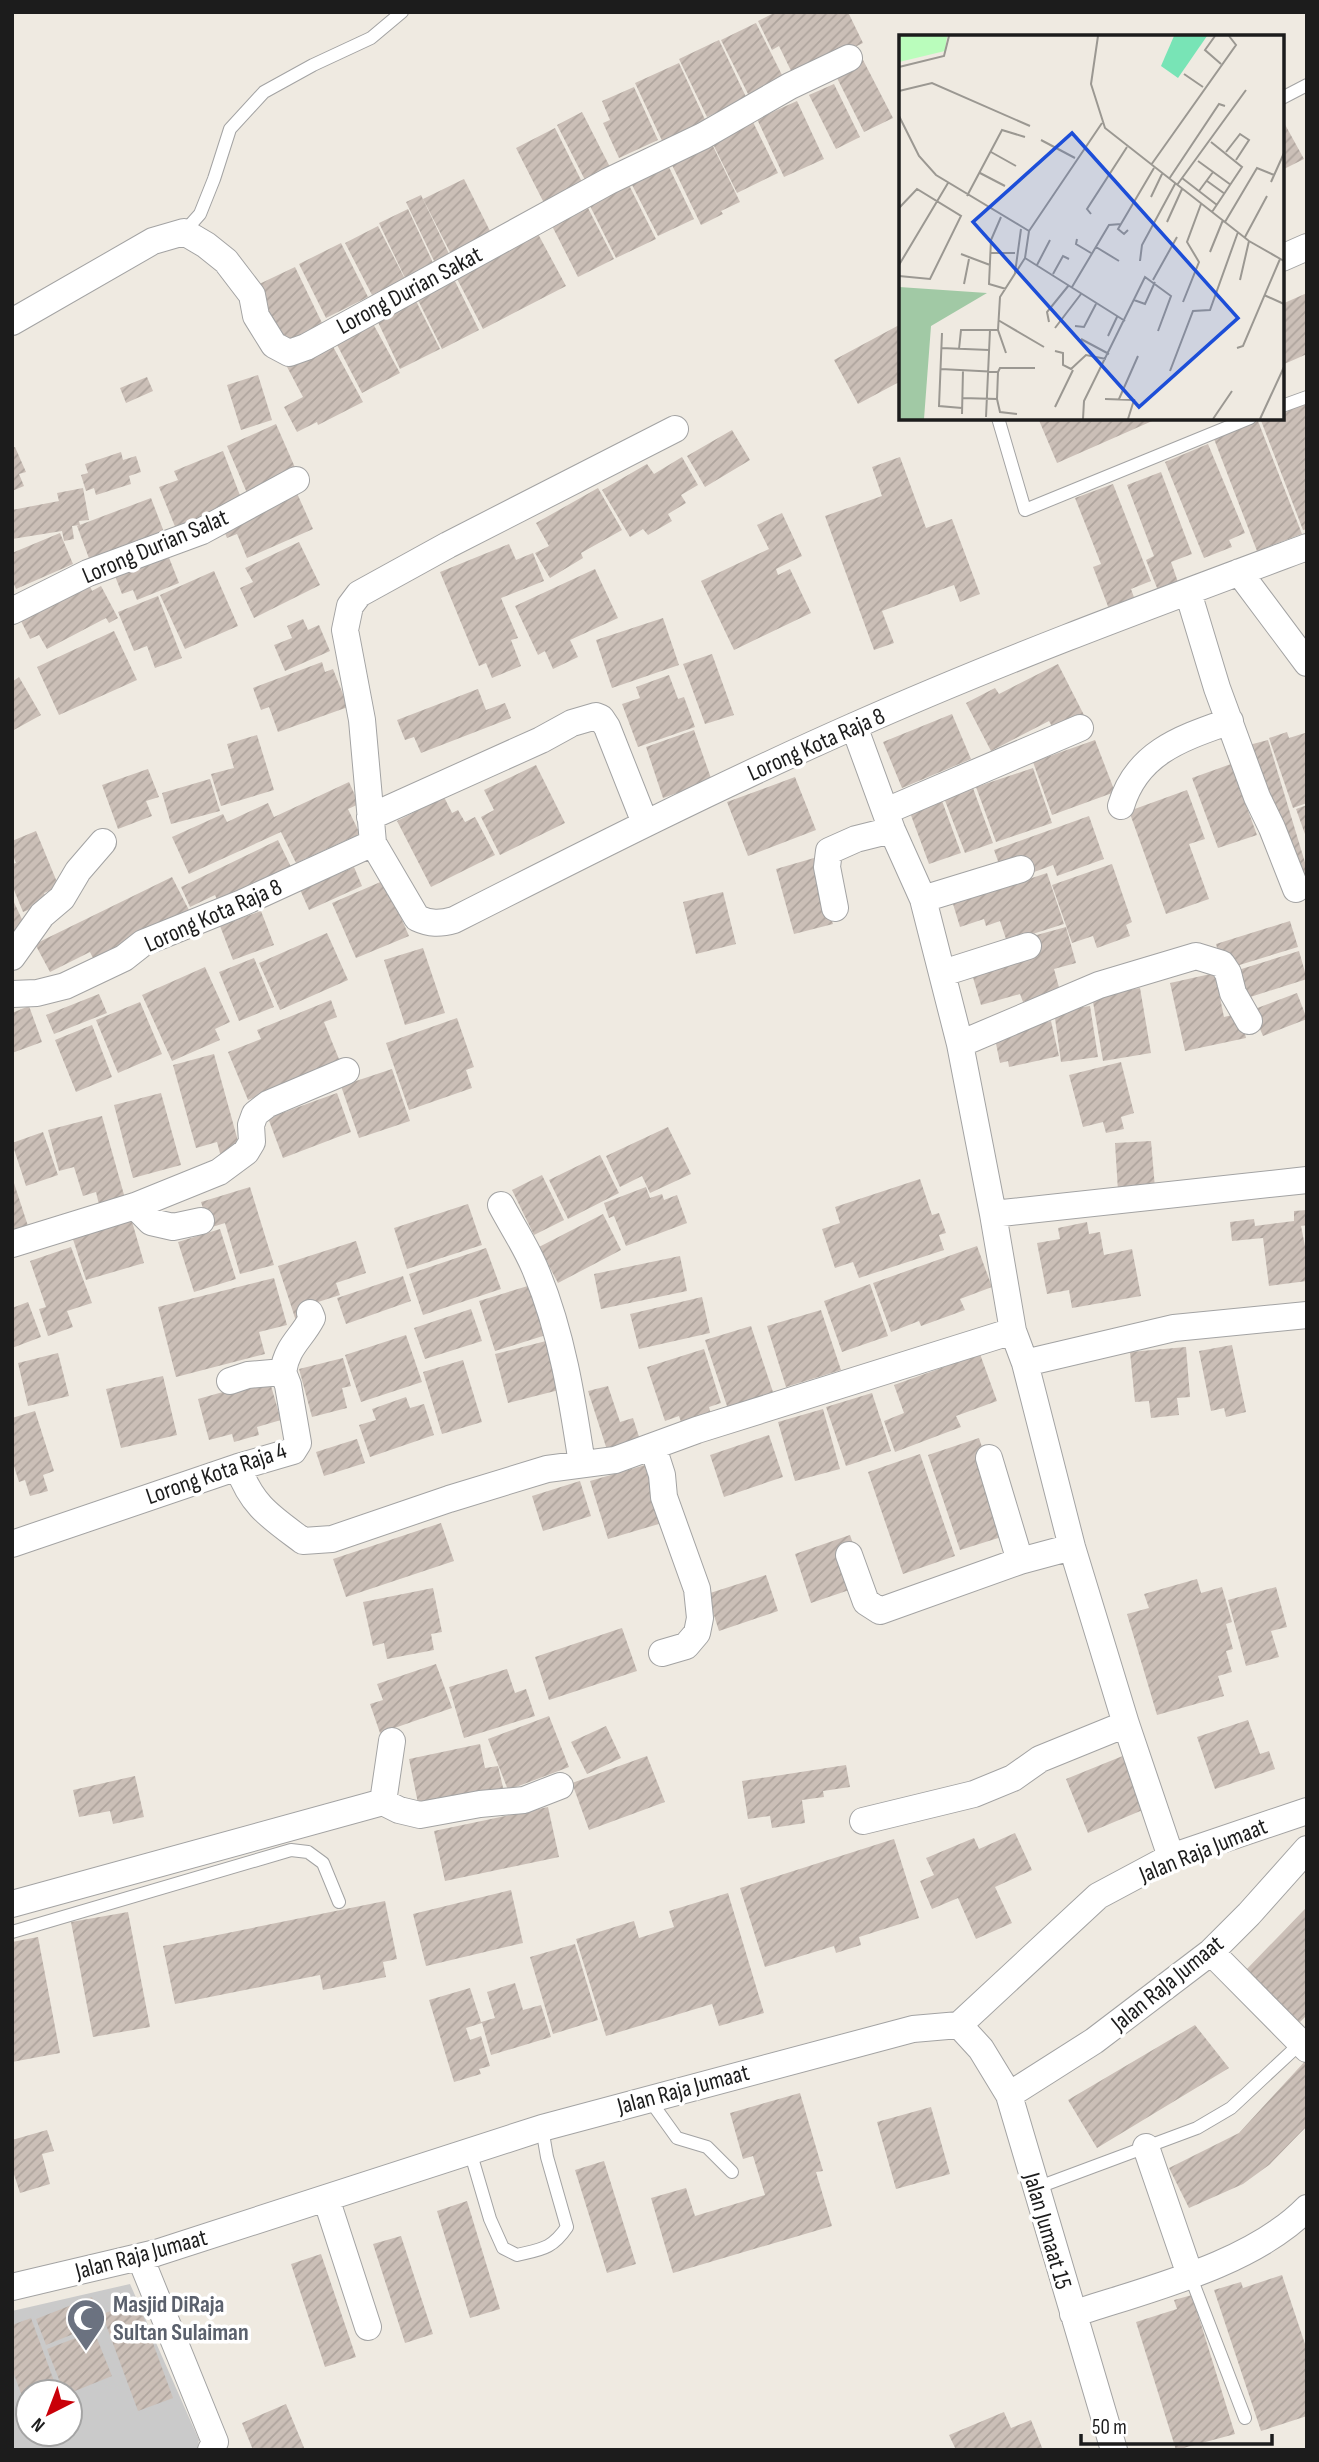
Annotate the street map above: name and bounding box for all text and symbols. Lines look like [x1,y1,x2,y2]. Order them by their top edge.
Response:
inset map [899,35,1284,420]
street label: Lorong Durian Sakat [332,240,487,341]
street label: Lorong Durian Salat [78,503,233,590]
street label: Lorong Kota Raja 8 [743,701,889,788]
street label: Lorong Kota Raja 8 [140,872,286,959]
street label: Lorong Kota Raja 4 [142,1436,290,1511]
street label: Jalan Raja Jumaat [1134,1812,1271,1890]
street label: Jalan RaJa Jumaat [1105,1929,1229,2038]
street label: Jalan Raja Jumaat [613,2058,752,2121]
street label: Jalan Jumaat 15 [1017,2169,1078,2293]
street label: Jalan Raja Jumaat [71,2223,210,2286]
place label: Masjid DiRaja Sultan Sulaiman [113,2290,249,2347]
mosque icon: Masjid DiRaja Sultan Sulaiman [65,2297,107,2352]
north arrow [14,2378,84,2448]
scale bar [1081,2402,1272,2446]
text: N [27,2413,50,2436]
text: 50 m [1092,2415,1127,2440]

